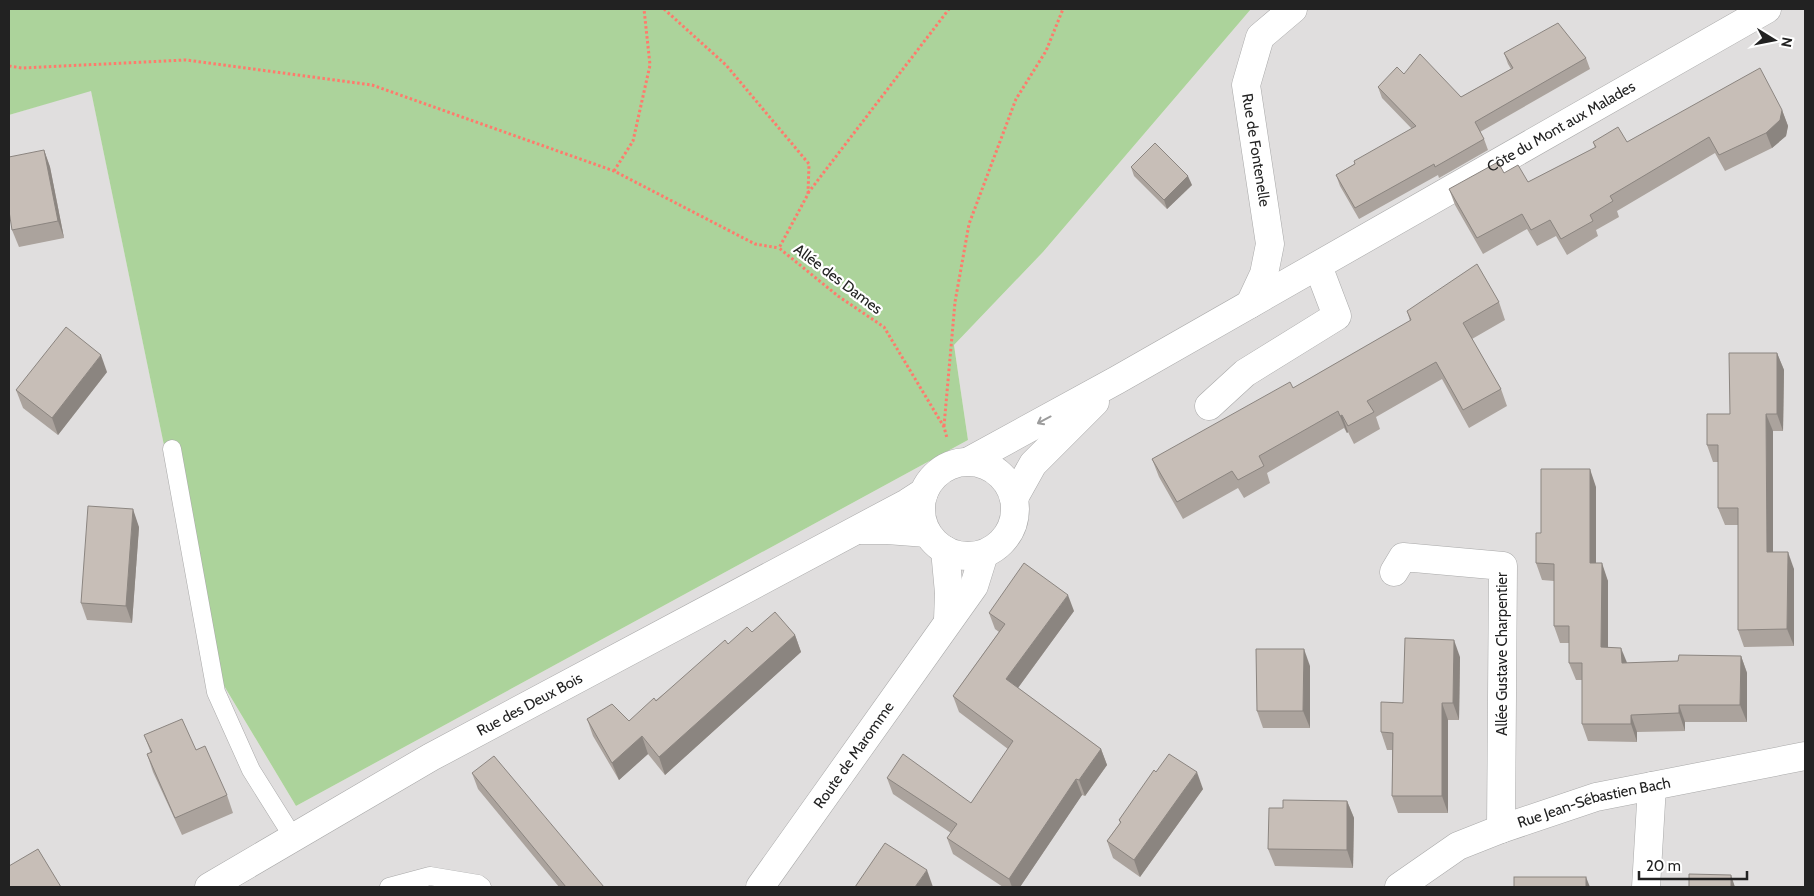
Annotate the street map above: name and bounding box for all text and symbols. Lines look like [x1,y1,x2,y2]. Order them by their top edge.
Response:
north arrow [1749,15,1799,65]
text: N [1777,36,1797,49]
street label: Côte du Mont aux Malades [1484,77,1638,176]
street label: Rue de Fontenelle [1238,92,1274,208]
street label: Allée des Dames [790,240,886,318]
one-way arrow [1036,415,1051,425]
street label: Allée Gustave Charpentier [1493,572,1511,736]
street label: Rue des Deux Bois [474,669,585,740]
street label: Route de Maromme [810,698,898,812]
street label: Rue Jean-Sébastien Bach [1515,774,1672,832]
scale bar [1639,848,1746,880]
text: 20 m [1646,857,1681,875]

